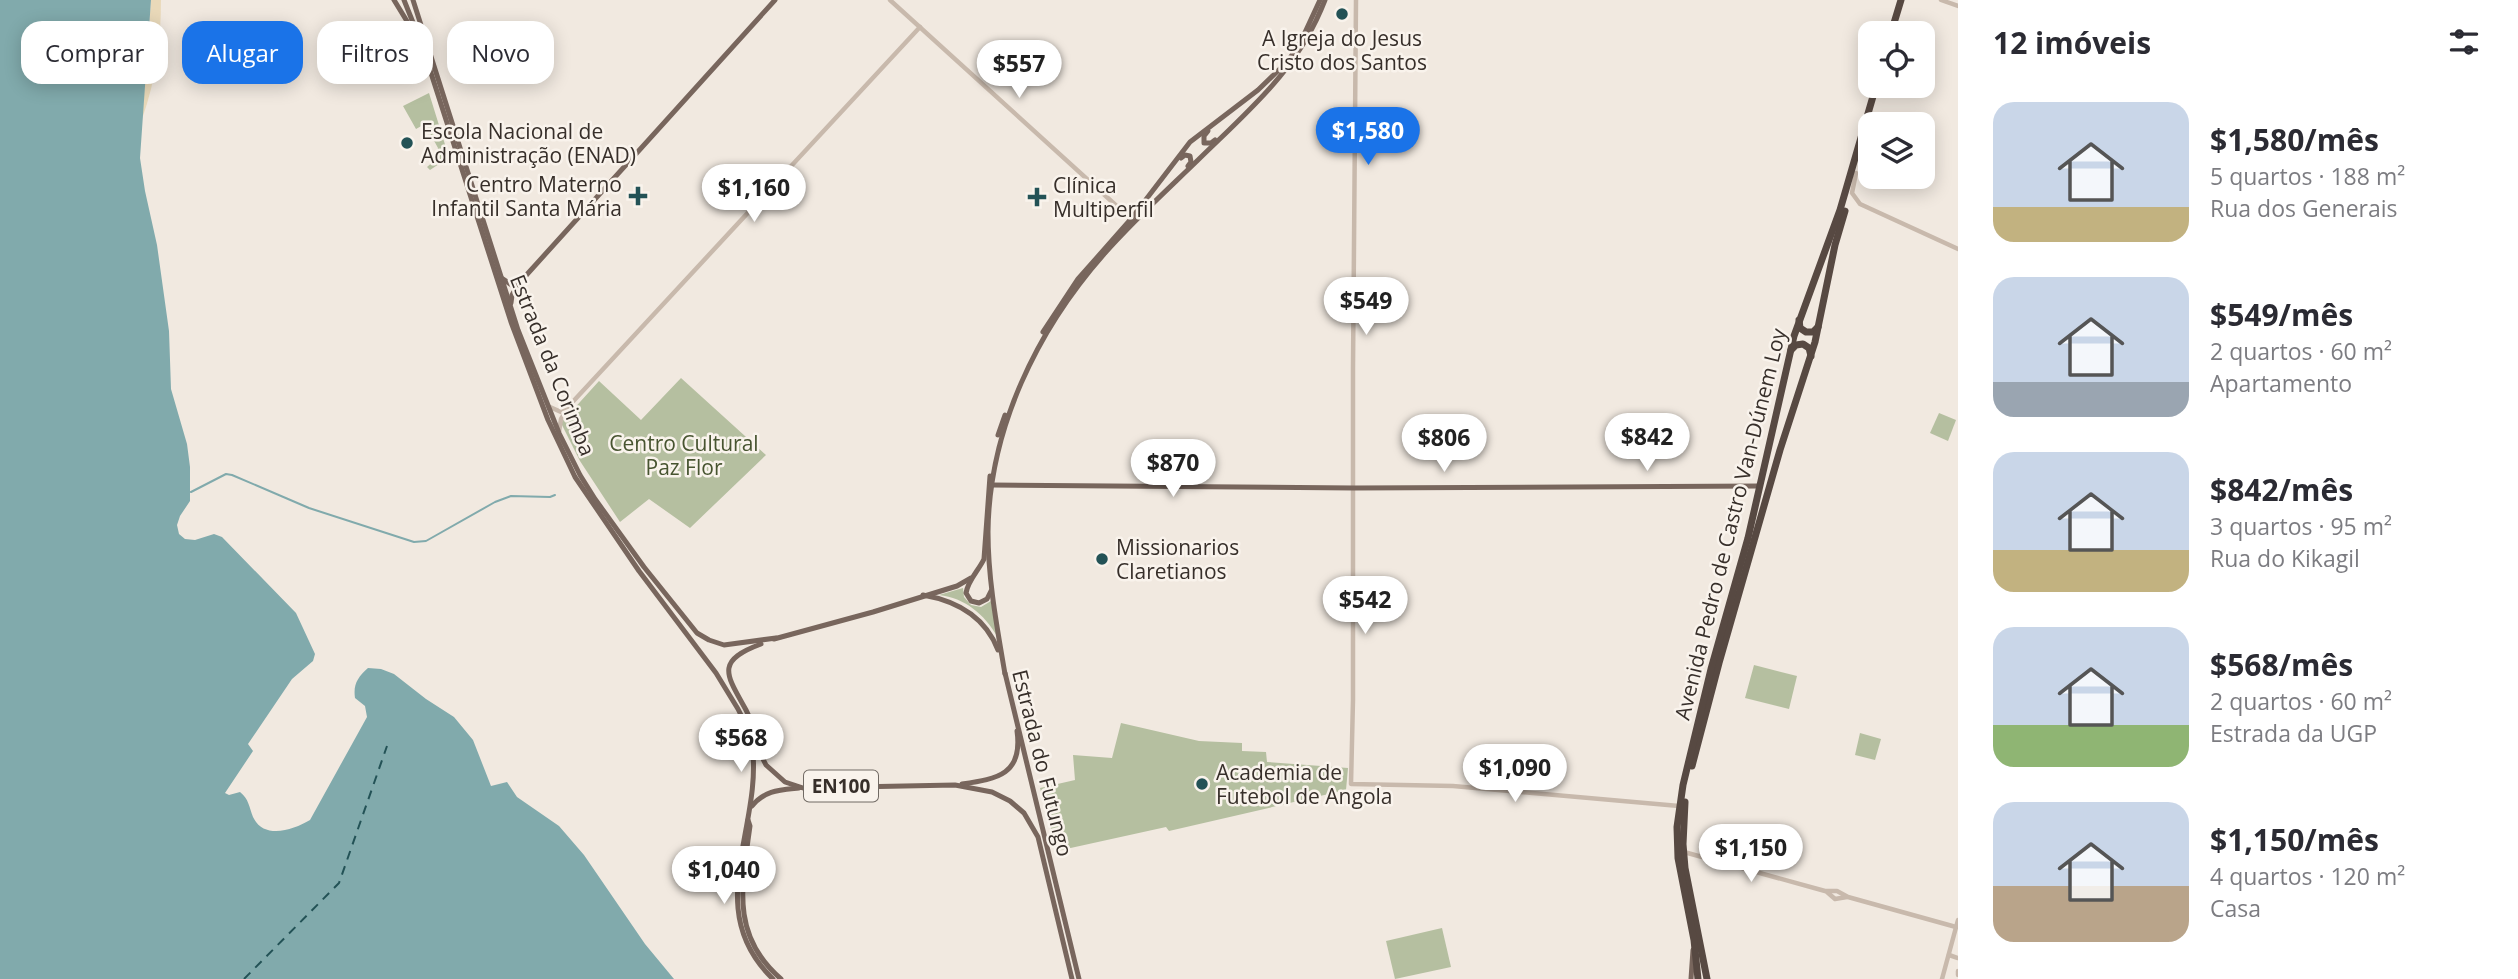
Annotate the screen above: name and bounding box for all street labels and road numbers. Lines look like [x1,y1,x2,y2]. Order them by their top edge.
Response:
street label: Estrada da Corimba [504,270,602,460]
street label: Avenida Pedro de Castro Van-Dúnem Loy [1668,325,1792,723]
street label: Estrada do Futungo [1006,667,1080,859]
road number: EN100 [804,771,878,802]

